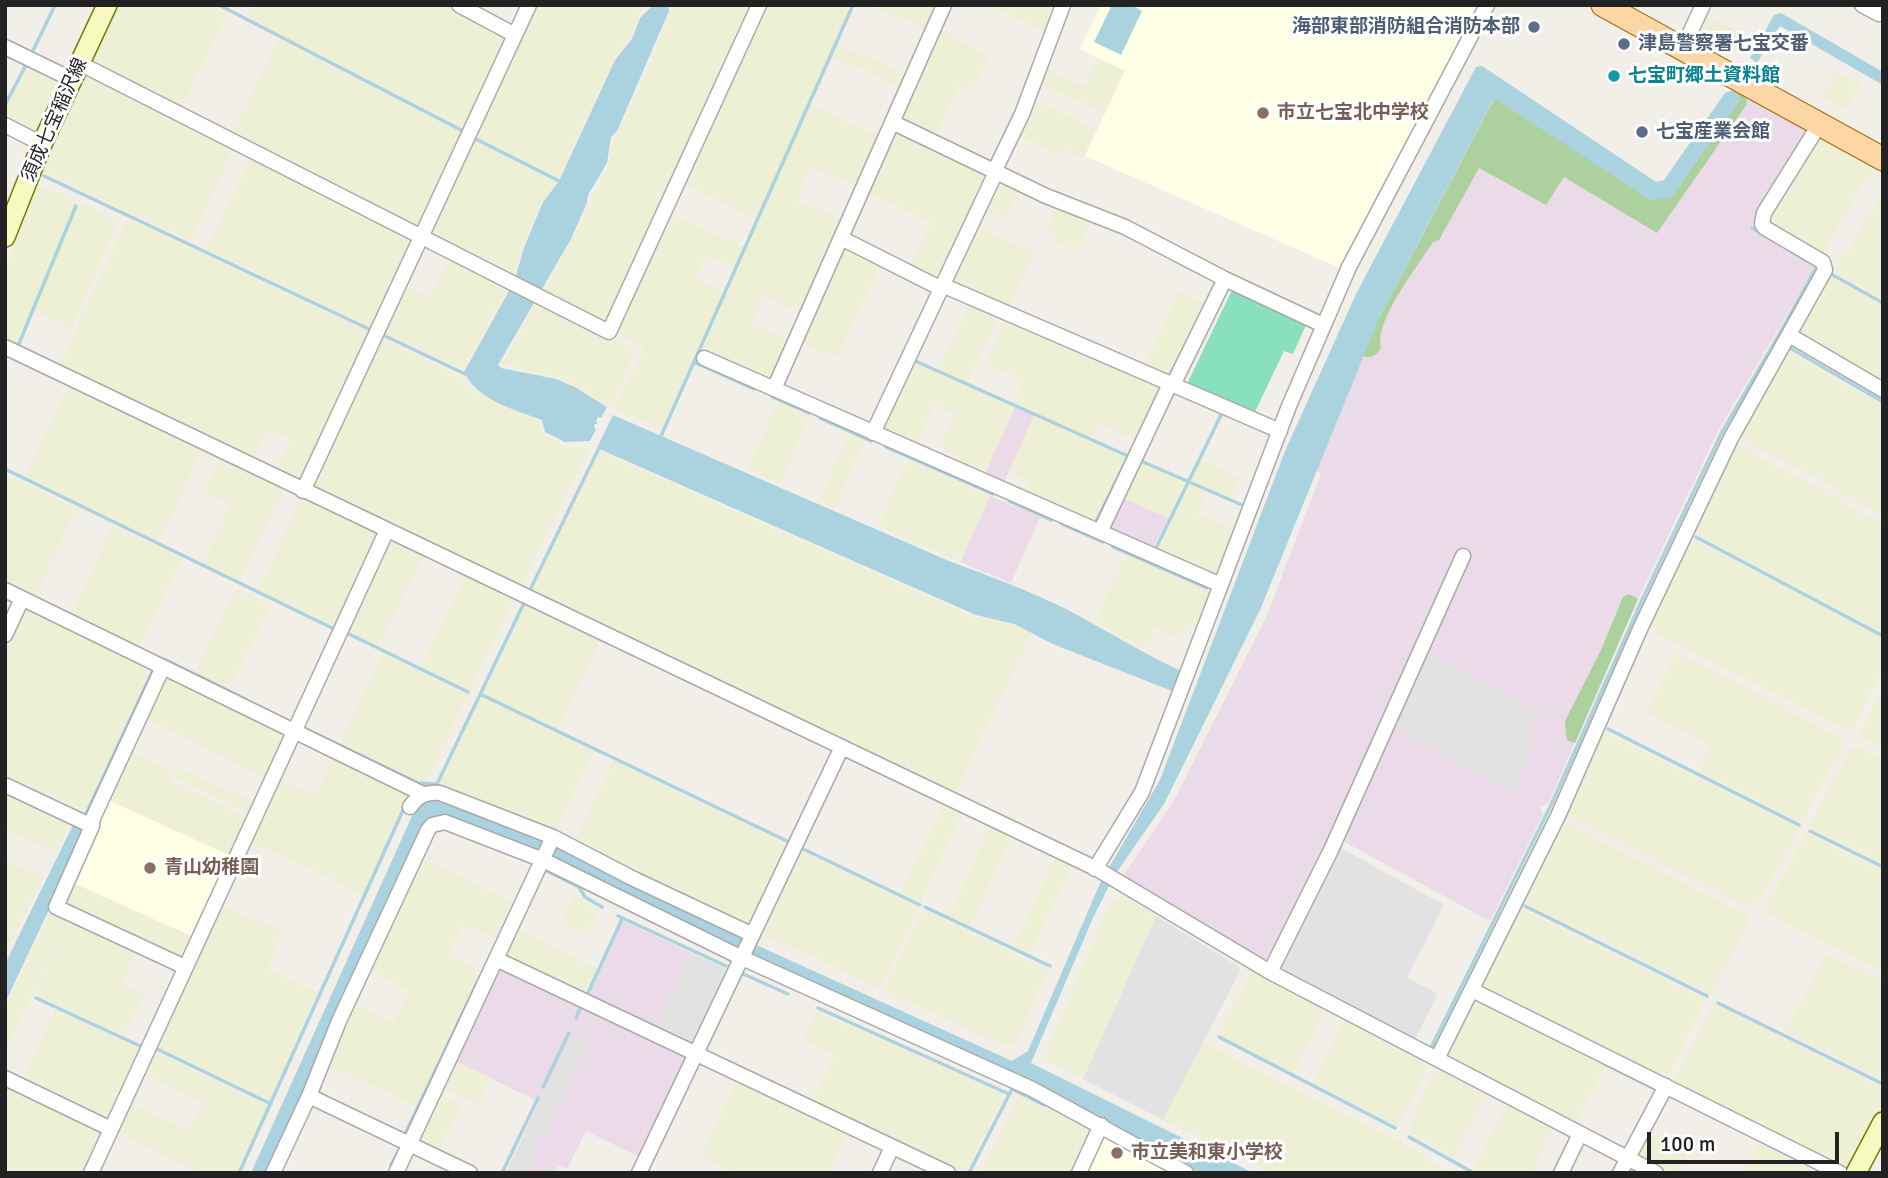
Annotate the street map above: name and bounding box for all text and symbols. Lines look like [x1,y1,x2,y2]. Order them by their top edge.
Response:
place label: 海部東部消防組合消防本部 [1292,16,1520,38]
marker: 海部東部消防組合消防本部 [1526,19,1542,35]
place label: 津島警察署七宝交番 [1638,33,1809,55]
marker: 津島警察署七宝交番 [1616,36,1632,52]
street label: 須成七宝稲沢線 [18,55,92,185]
place label: 七宝町郷土資料館 [1628,65,1780,87]
marker: 七宝町郷土資料館 [1606,68,1622,84]
place label: 市立七宝北中学校 [1277,102,1429,124]
marker: 市立七宝北中学校 [1255,105,1271,121]
place label: 七宝産業会館 [1656,121,1770,143]
marker: 七宝産業会館 [1634,124,1650,140]
place label: 青山幼稚園 [164,857,259,879]
marker: 青山幼稚園 [142,860,158,876]
scale bar [1650,1118,1842,1162]
text: 100 m [1660,1131,1715,1157]
place label: 市立美和東小学校 [1131,1142,1283,1164]
marker: 市立美和東小学校 [1109,1145,1125,1161]

